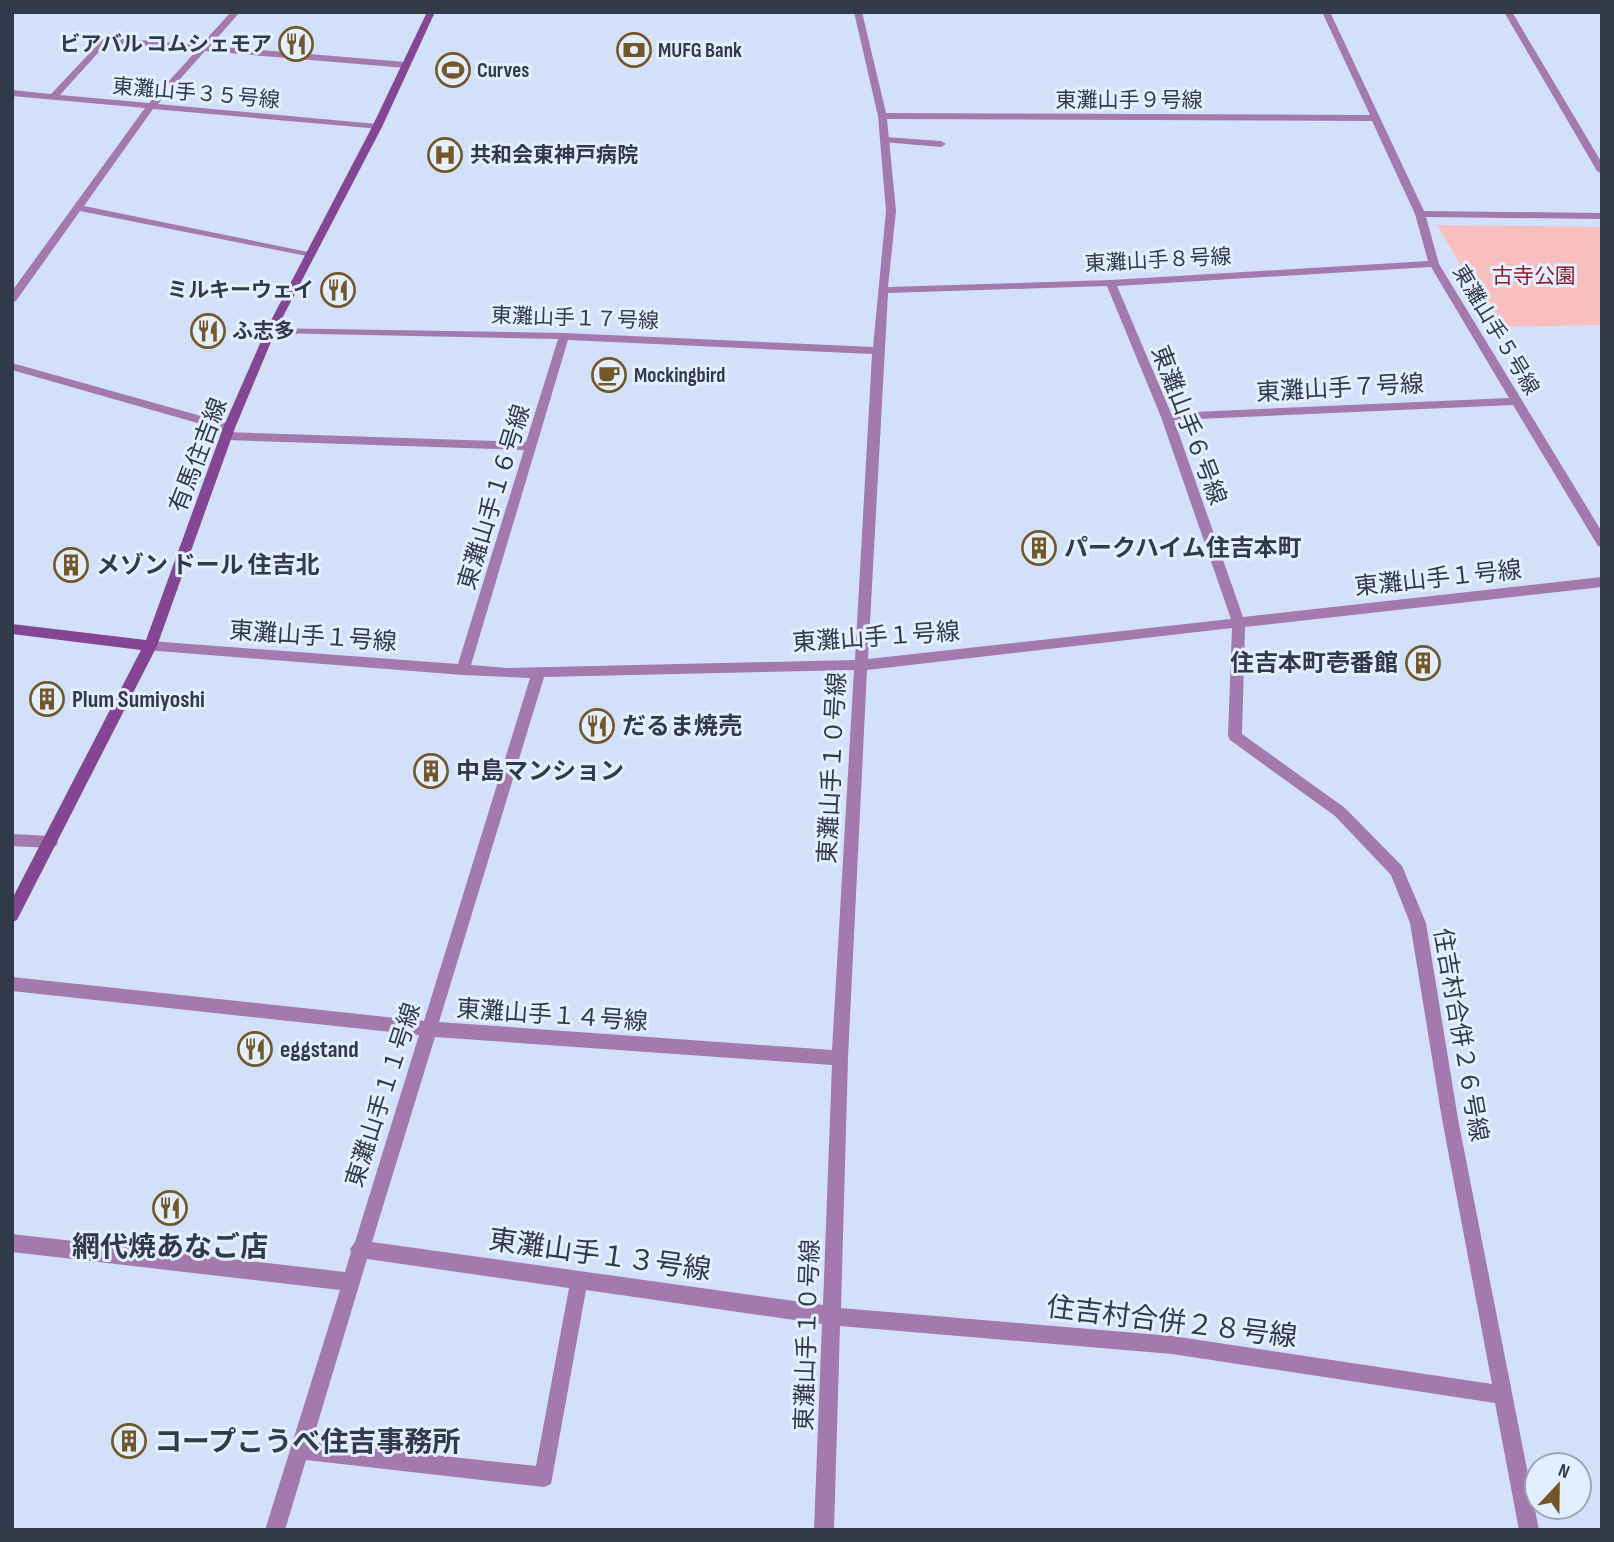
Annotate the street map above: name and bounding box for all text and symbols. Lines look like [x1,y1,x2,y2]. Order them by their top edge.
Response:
restaurant icon: ビアバル コムシェモア [277,25,315,63]
bank icon: MUFG Bank [615,31,653,69]
place label: ビアバル コムシェモア [60,32,272,57]
place label: MUFG Bank [658,38,742,63]
sports icon: Curves [434,51,472,89]
place label: Curves [477,58,529,83]
street label: 東灘山手３５号線 [111,74,281,113]
street label: 東灘山手９号線 [1056,88,1203,113]
hospital icon: 共和会東神戸病院 [426,136,464,174]
place label: 共和会東神戸病院 [470,143,638,168]
street label: 東灘山手８号線 [1084,244,1232,277]
street label: 東灘山手５号線 [1447,261,1544,400]
park label: 古寺公園 [1492,264,1576,289]
restaurant icon: ミルキーウェイ [319,271,357,309]
place label: ミルキーウェイ [167,278,314,303]
street label: 東灘山手１７号線 [491,303,659,334]
restaurant icon: ふ志多 [189,312,227,350]
place label: ふ志多 [232,319,295,344]
street label: 東灘山手６号線 [1145,342,1232,509]
cafe icon: Mockingbird [590,356,628,394]
place label: Mockingbird [634,363,725,388]
street label: 東灘山手７号線 [1255,370,1425,407]
street label: 有馬住吉線 [163,394,234,516]
street label: 東灘山手１６号線 [453,401,536,593]
building icon: パークハイム住吉本町 [1020,529,1058,567]
place label: パークハイム住吉本町 [1064,534,1302,563]
building icon: メゾン ドール 住吉北 [52,546,90,584]
place label: メゾン ドール 住吉北 [96,551,320,580]
street label: 東灘山手１号線 [1353,555,1523,602]
street label: 東灘山手１号線 [228,616,398,657]
street label: 東灘山手１号線 [791,617,961,658]
building icon: 住吉本町壱番館 [1404,644,1442,682]
place label: 住吉本町壱番館 [1230,649,1398,678]
street label: 東灘山手１０号線 [813,671,852,865]
building icon: Plum Sumiyoshi [28,680,66,718]
place label: Plum Sumiyoshi [72,685,205,714]
restaurant icon: だるま焼売 [578,707,616,745]
place label: だるま焼売 [622,712,742,741]
building icon: 中島マンション [412,752,450,790]
place label: 中島マンション [456,757,624,786]
street label: 住吉村合併２６号線 [1427,926,1494,1144]
street label: 東灘山手１４号線 [455,994,649,1037]
street label: 東灘山手１１号線 [340,999,427,1191]
restaurant icon: eggstand [236,1030,274,1068]
place label: eggstand [280,1035,359,1064]
restaurant icon: 網代焼あなご店 [151,1189,189,1227]
street label: 東灘山手１３号線 [487,1224,713,1287]
place label: 網代焼あなご店 [72,1231,268,1264]
street label: 東灘山手１０号線 [790,1239,825,1431]
street label: 住吉村合併２８号線 [1045,1291,1299,1354]
building icon: コープこうべ住吉事務所 [110,1422,148,1460]
place label: コープこうべ住吉事務所 [154,1426,460,1459]
north arrow [1523,1451,1593,1521]
text: N [1555,1459,1573,1484]

